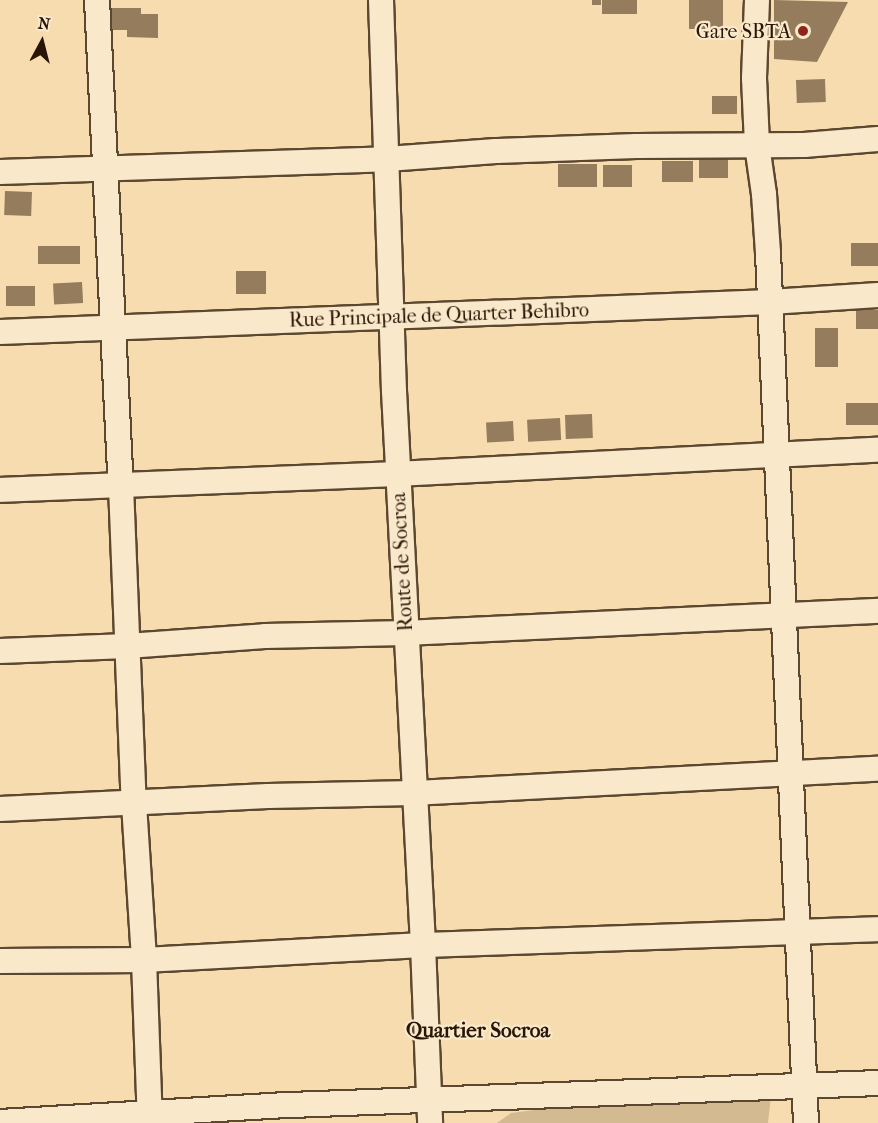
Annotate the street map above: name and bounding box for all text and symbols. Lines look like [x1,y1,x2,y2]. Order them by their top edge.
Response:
north arrow [12,12,72,72]
text: N [37,13,51,34]
place label: Gare SBTA [696,19,791,43]
marker: Gare SBTA [796,24,810,38]
street label: Rue Principale de Quarter Behibro [289,298,589,332]
street label: Route de Socroa [386,492,418,632]
district label: Quartier Socroa [406,1017,550,1043]

